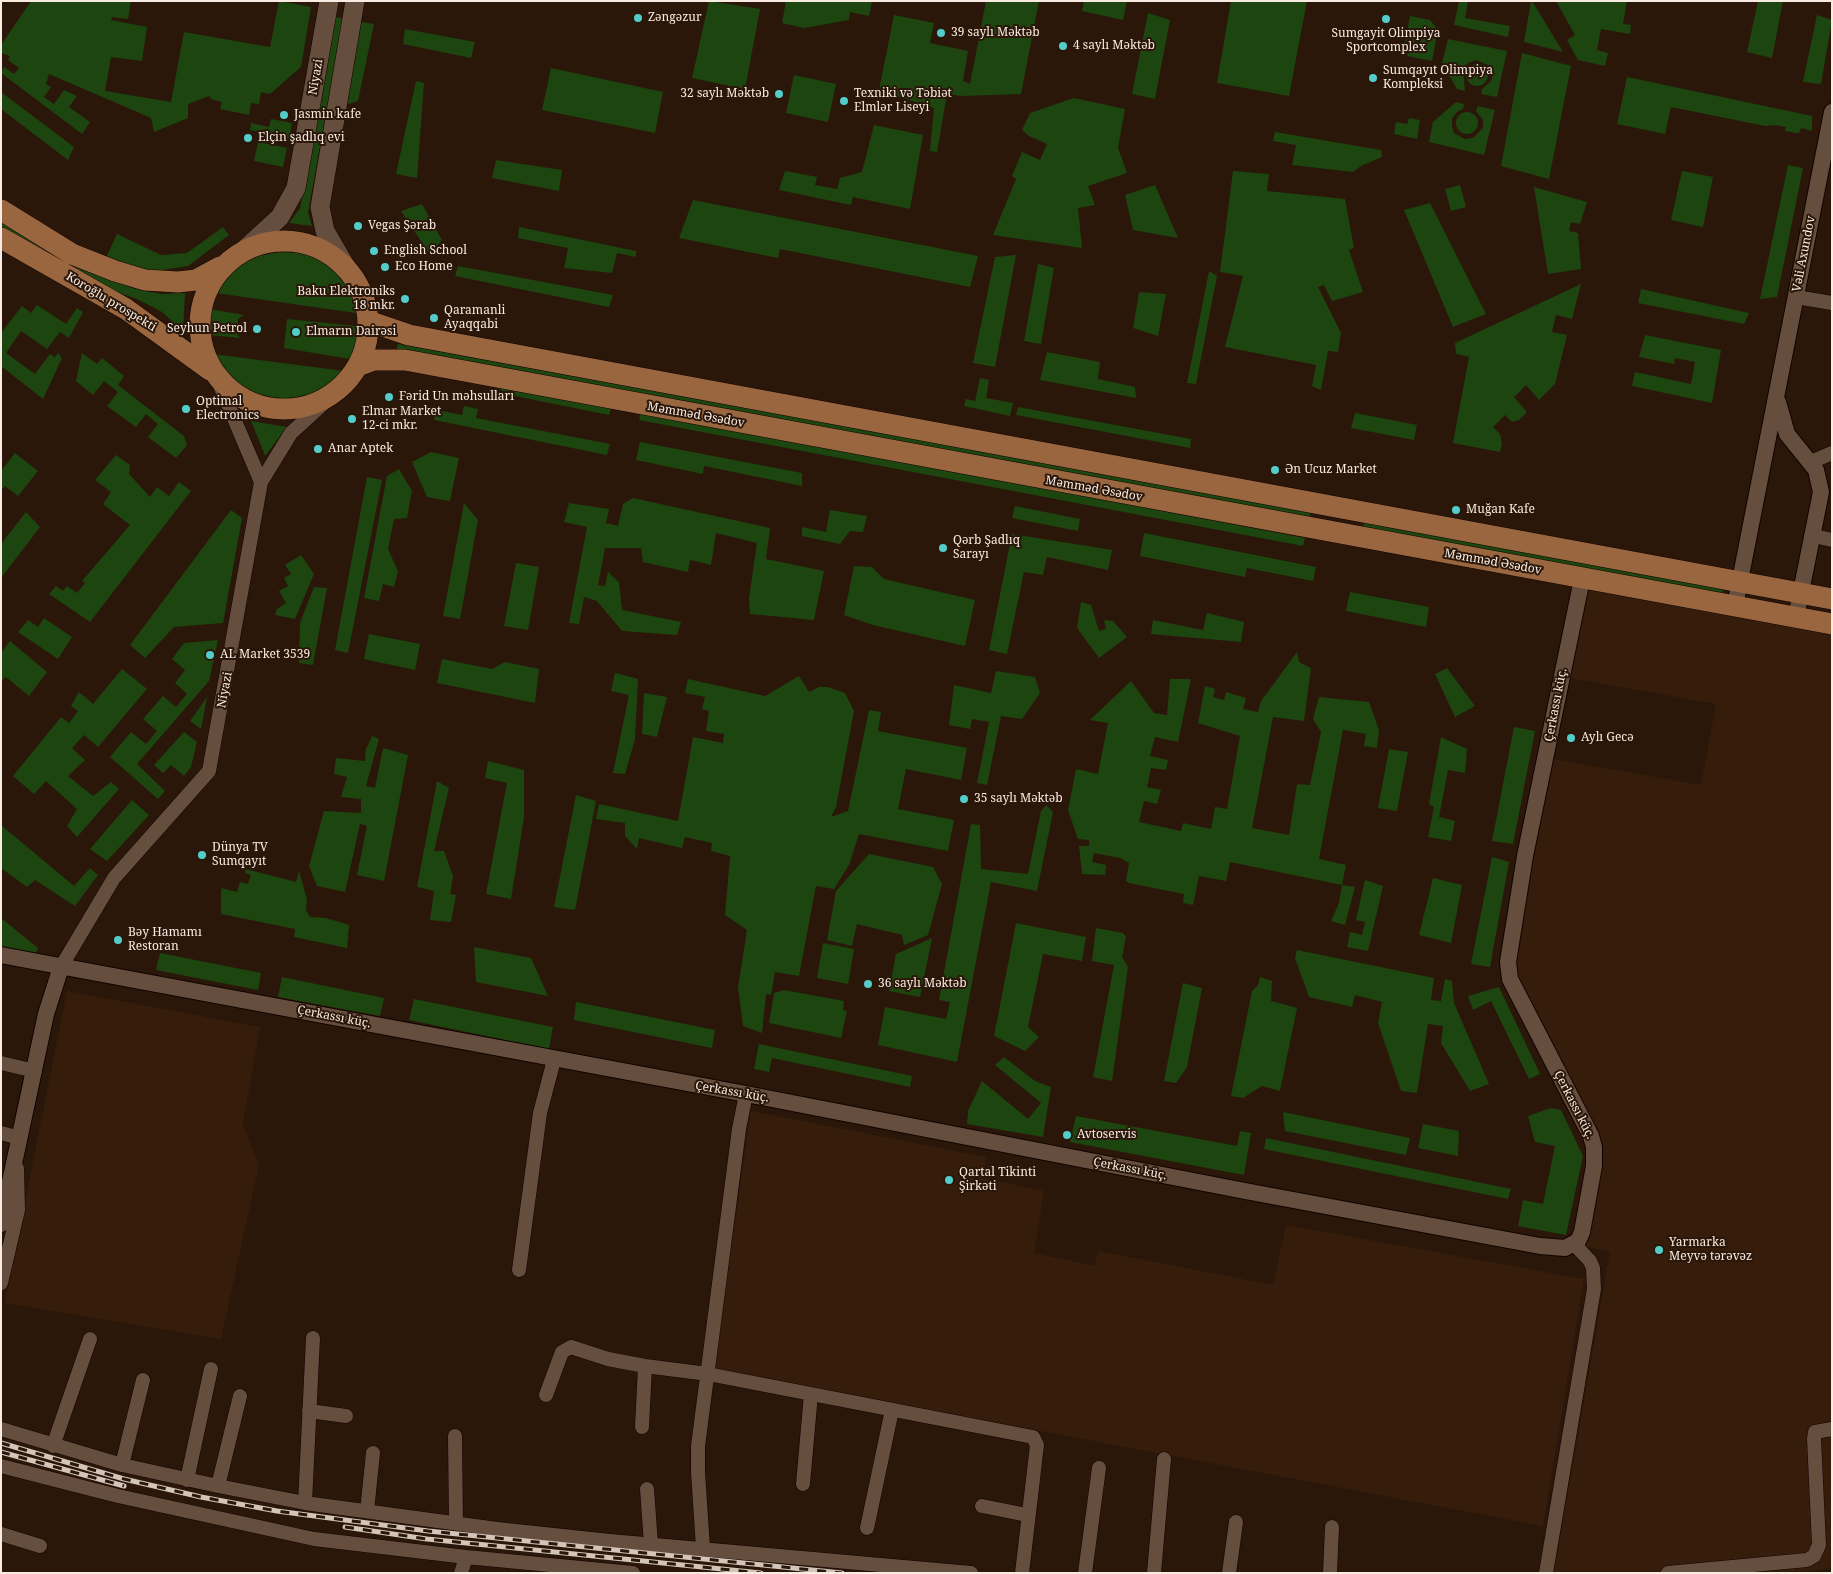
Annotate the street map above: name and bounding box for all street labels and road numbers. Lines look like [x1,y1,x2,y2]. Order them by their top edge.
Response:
street label: Niyazi [306,58,326,96]
street label: Vəli Axundov [1790,215,1818,293]
street label: Koroğlu prospekti [63,269,159,335]
street label: Məmməd Əsədov [646,399,746,431]
street label: Məmməd Əsədov [1044,473,1144,505]
street label: Məmməd Əsədov [1443,546,1543,578]
street label: Çerkassı küç. [1542,667,1570,743]
street label: Niyazi [214,671,236,709]
street label: Çerkassı küç. [296,1003,372,1031]
street label: Çerkassı küç. [1551,1069,1597,1141]
street label: Çerkassı küç. [694,1078,770,1106]
street label: Çerkassı küç. [1092,1155,1168,1183]

